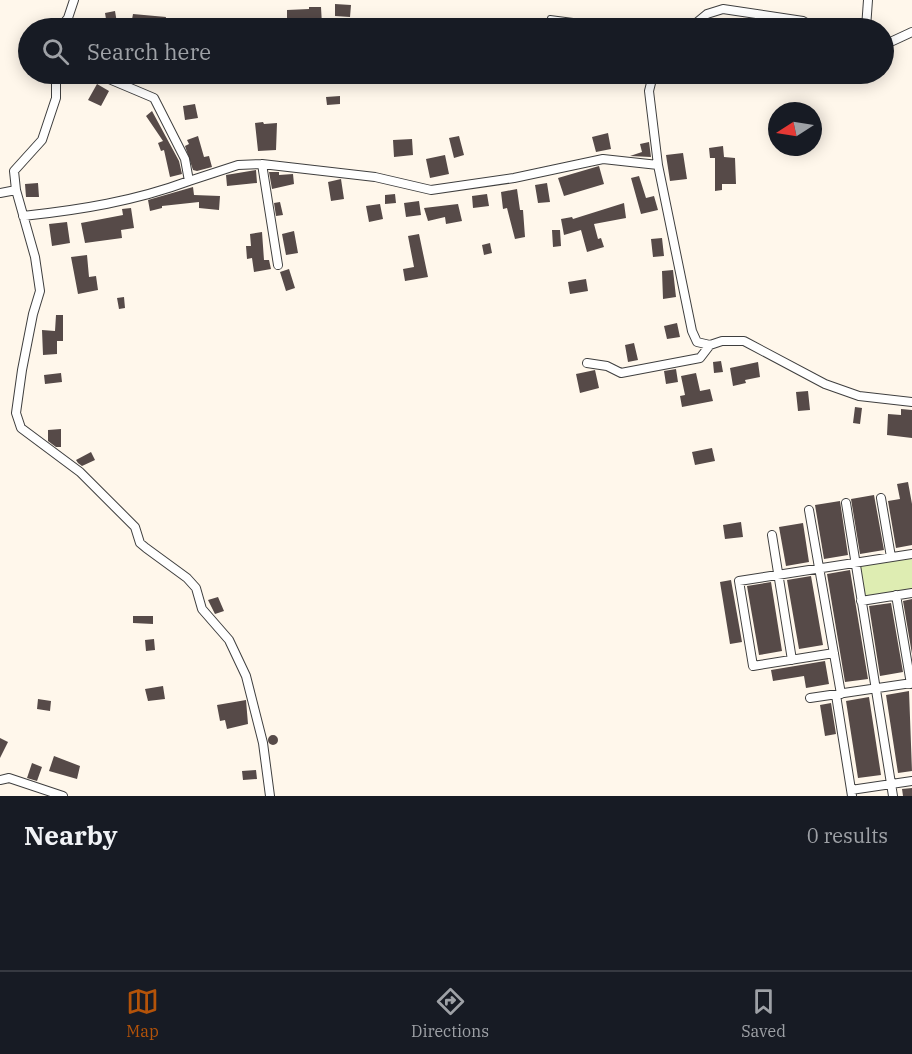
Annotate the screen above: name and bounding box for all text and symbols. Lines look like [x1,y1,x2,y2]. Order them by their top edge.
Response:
search box [18,18,894,84]
icon: search [39,35,72,68]
text: Search here [87,37,211,66]
north arrow [768,102,822,156]
text: Nearby [24,818,118,852]
text: 0 results [807,822,888,849]
tab: Map [126,985,159,1041]
tab: Directions [411,985,489,1041]
tab: Saved [741,985,786,1041]

